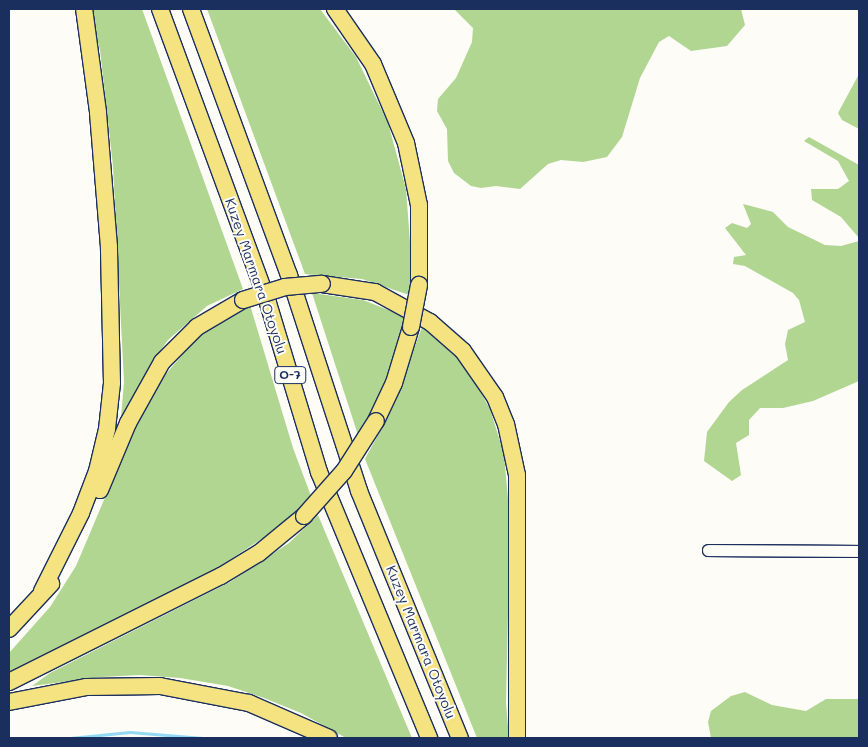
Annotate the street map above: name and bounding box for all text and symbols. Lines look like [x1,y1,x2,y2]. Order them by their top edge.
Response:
street label: Kuzey Marmara Otoyolu [221,196,291,356]
road number: O-7 [274,366,306,384]
street label: Kuzey Marmara Otoyolu [383,563,459,721]

